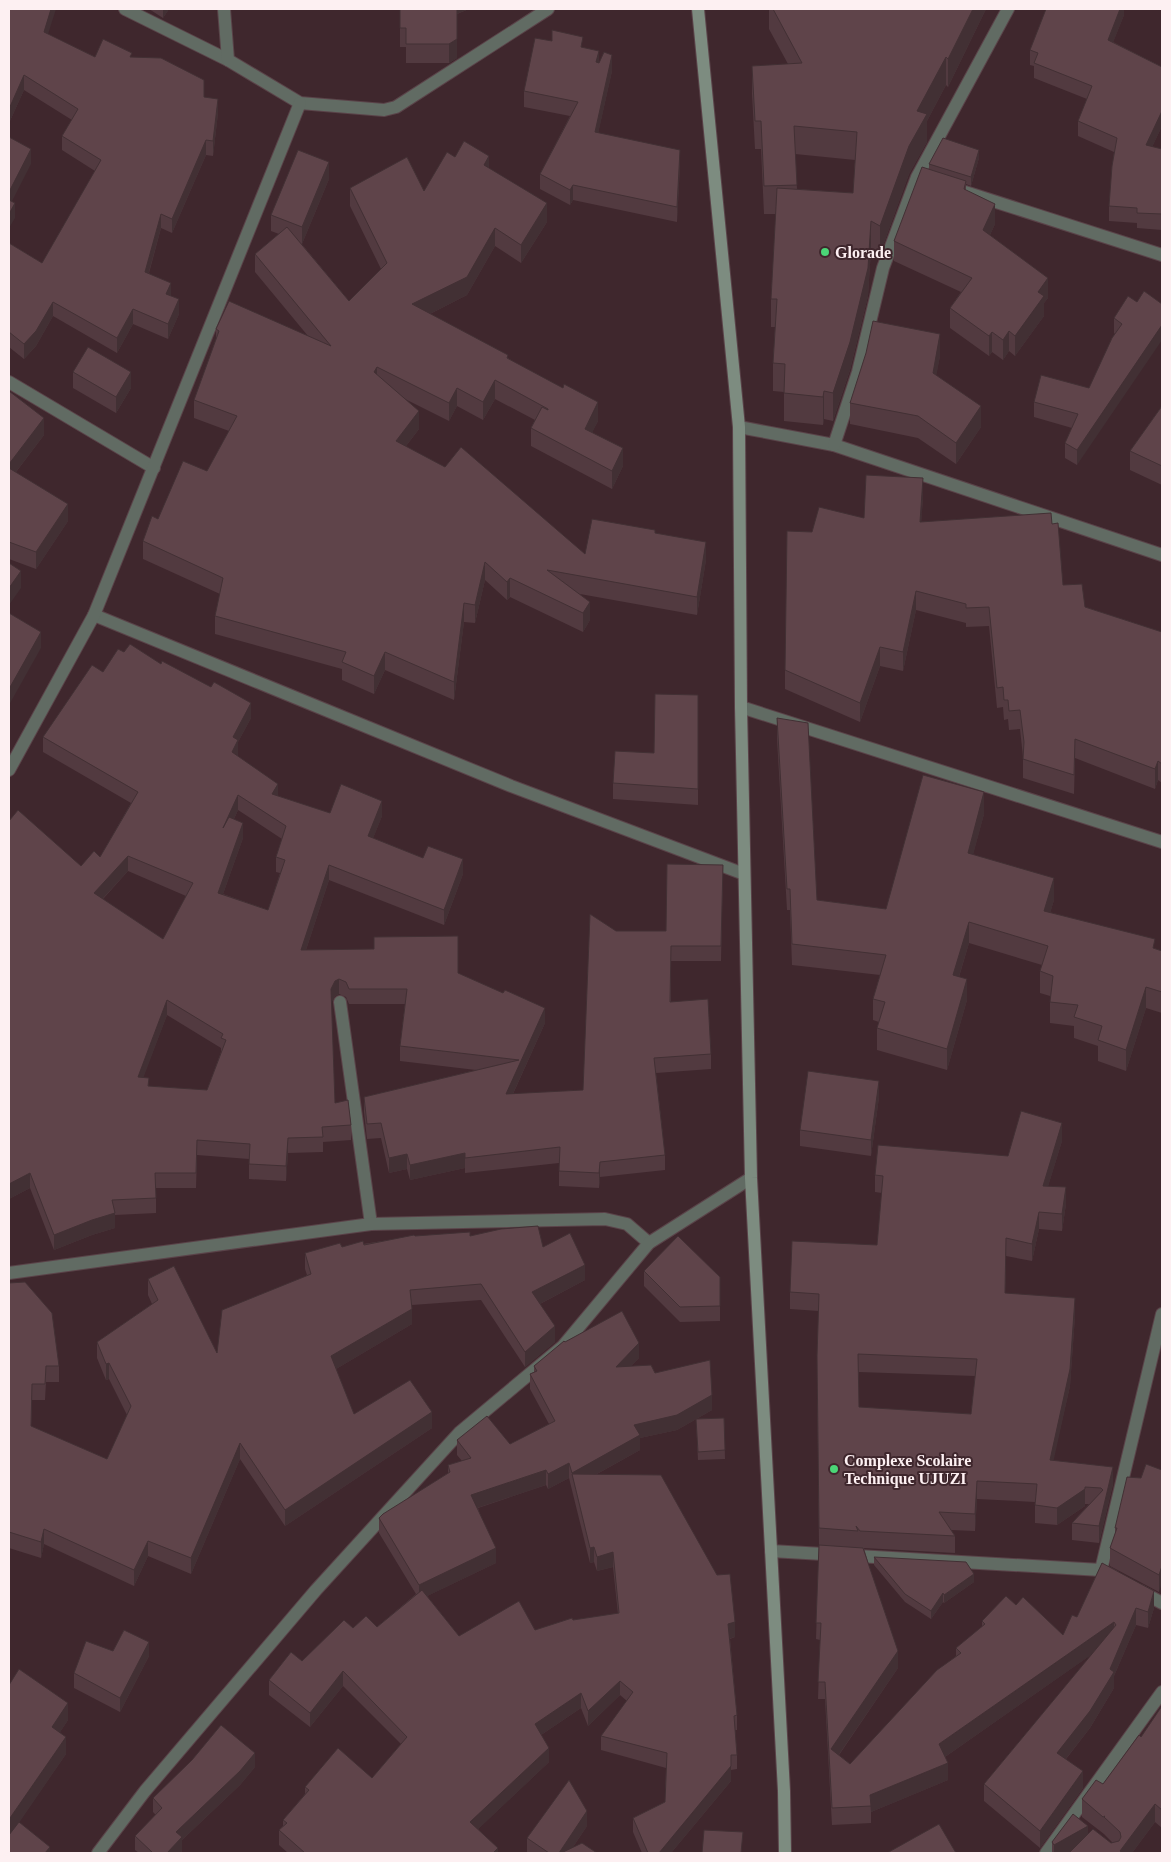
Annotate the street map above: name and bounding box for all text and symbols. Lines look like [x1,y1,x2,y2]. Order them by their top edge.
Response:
place label: Glorade [835,244,891,261]
marker: Glorade [819,246,831,258]
place label: Complexe Scolaire Technique UJUZI [844,1452,971,1488]
marker: Complexe Scolaire Technique UJUZI [828,1463,840,1475]

